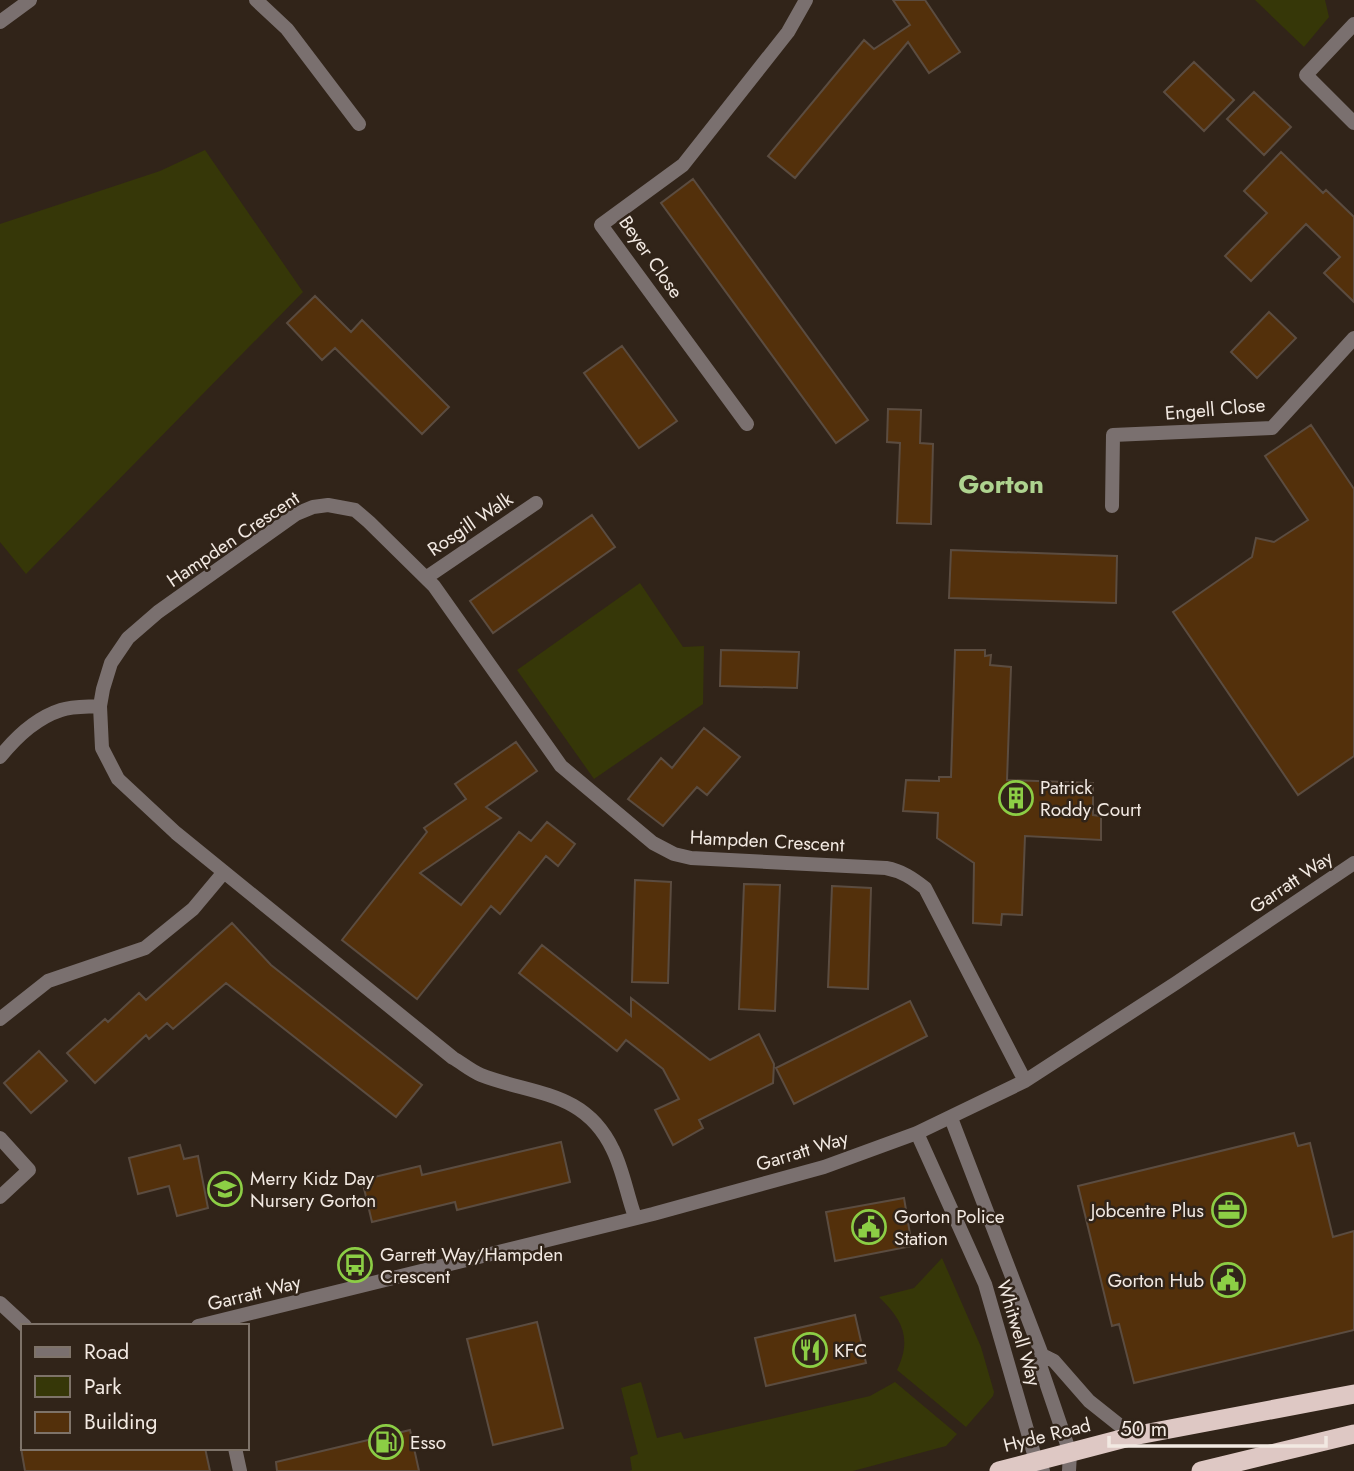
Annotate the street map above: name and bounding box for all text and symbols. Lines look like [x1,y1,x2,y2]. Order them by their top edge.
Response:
street label: Beyer Close [613,210,690,304]
street label: Engell Close [1164,391,1267,427]
district label: Gorton [958,465,1044,503]
street label: Hampden Crescent [161,484,305,593]
street label: Rosgill Walk [422,485,519,563]
place label: Patrick Roddy Court [1040,774,1142,823]
building icon: Patrick Roddy Court [997,779,1035,817]
street label: Hampden Crescent [689,823,845,859]
street label: Garratt Way [1244,844,1339,920]
street label: Garratt Way [753,1124,852,1178]
place label: Merry Kidz Day Nursery Gorton [250,1165,376,1214]
school or university icon: Merry Kidz Day Nursery Gorton [206,1170,244,1208]
office icon: Jobcentre Plus [1210,1191,1248,1229]
place label: Jobcentre Plus [1088,1197,1204,1224]
place label: Gorton Police Station [894,1203,1005,1252]
public building icon: Gorton Police Station [850,1208,888,1246]
place label: Garrett Way/Hampden Crescent [380,1241,563,1290]
bus stop icon: Garrett Way/Hampden Crescent [336,1246,374,1284]
public building icon: Gorton Hub [1209,1261,1247,1299]
place label: Gorton Hub [1107,1267,1204,1294]
street label: Garratt Way [205,1268,304,1318]
street label: Whitwell Way [990,1277,1048,1390]
legend [21,1324,248,1450]
restaurant icon: KFC [791,1331,829,1369]
text: Road [84,1337,129,1367]
place label: KFC [834,1337,867,1364]
text: Park [84,1372,122,1402]
scale bar [1109,1404,1326,1448]
text: Building [84,1407,157,1437]
street label: Hyde Road [1000,1411,1094,1459]
text: 50 m [1120,1414,1167,1444]
fuel station icon: Esso [367,1423,405,1461]
place label: Esso [410,1429,446,1456]

